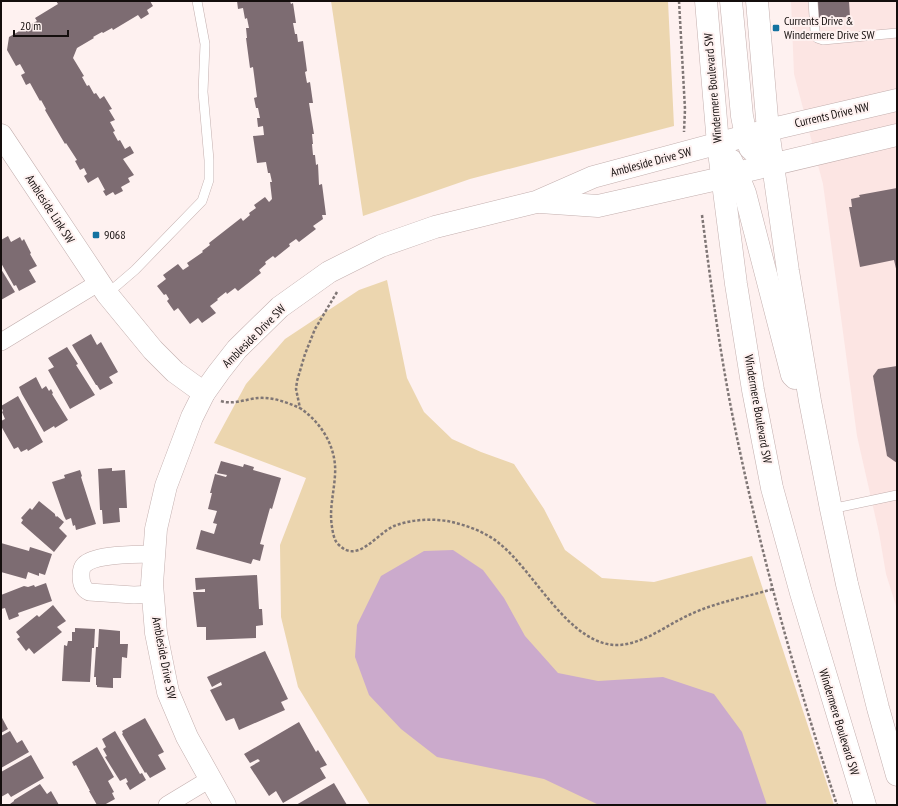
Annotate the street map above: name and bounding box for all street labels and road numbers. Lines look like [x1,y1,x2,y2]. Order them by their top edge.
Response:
street label: Windermere Boulevard SW [700,32,725,144]
street label: Currents Drive NW [793,99,871,130]
street label: Ambleside Drive SW [609,143,693,180]
street label: Ambleside Link SW [23,172,78,246]
street label: Ambleside Drive SW [219,301,288,370]
street label: Windermere Boulevard SW [742,353,775,464]
street label: Ambleside Drive SW [149,616,180,700]
street label: Windermere Boulevard SW [816,667,863,777]

